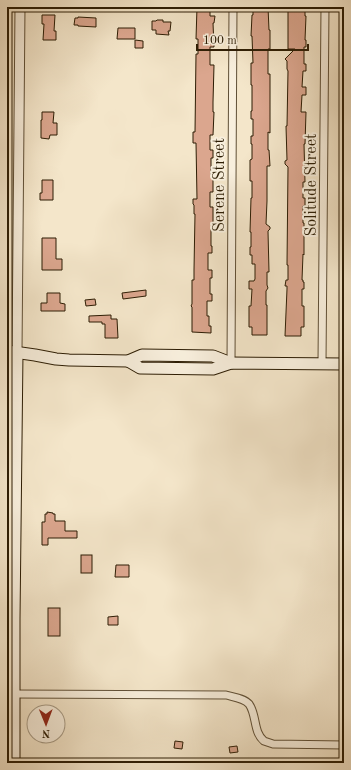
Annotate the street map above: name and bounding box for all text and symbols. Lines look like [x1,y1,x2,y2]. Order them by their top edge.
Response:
scale bar [197,26,308,52]
text: 100 m [203,35,237,47]
street label: Solitude Street [304,133,320,237]
street label: Serene Street [212,138,228,232]
north arrow [26,704,66,744]
text: N [41,727,50,738]

